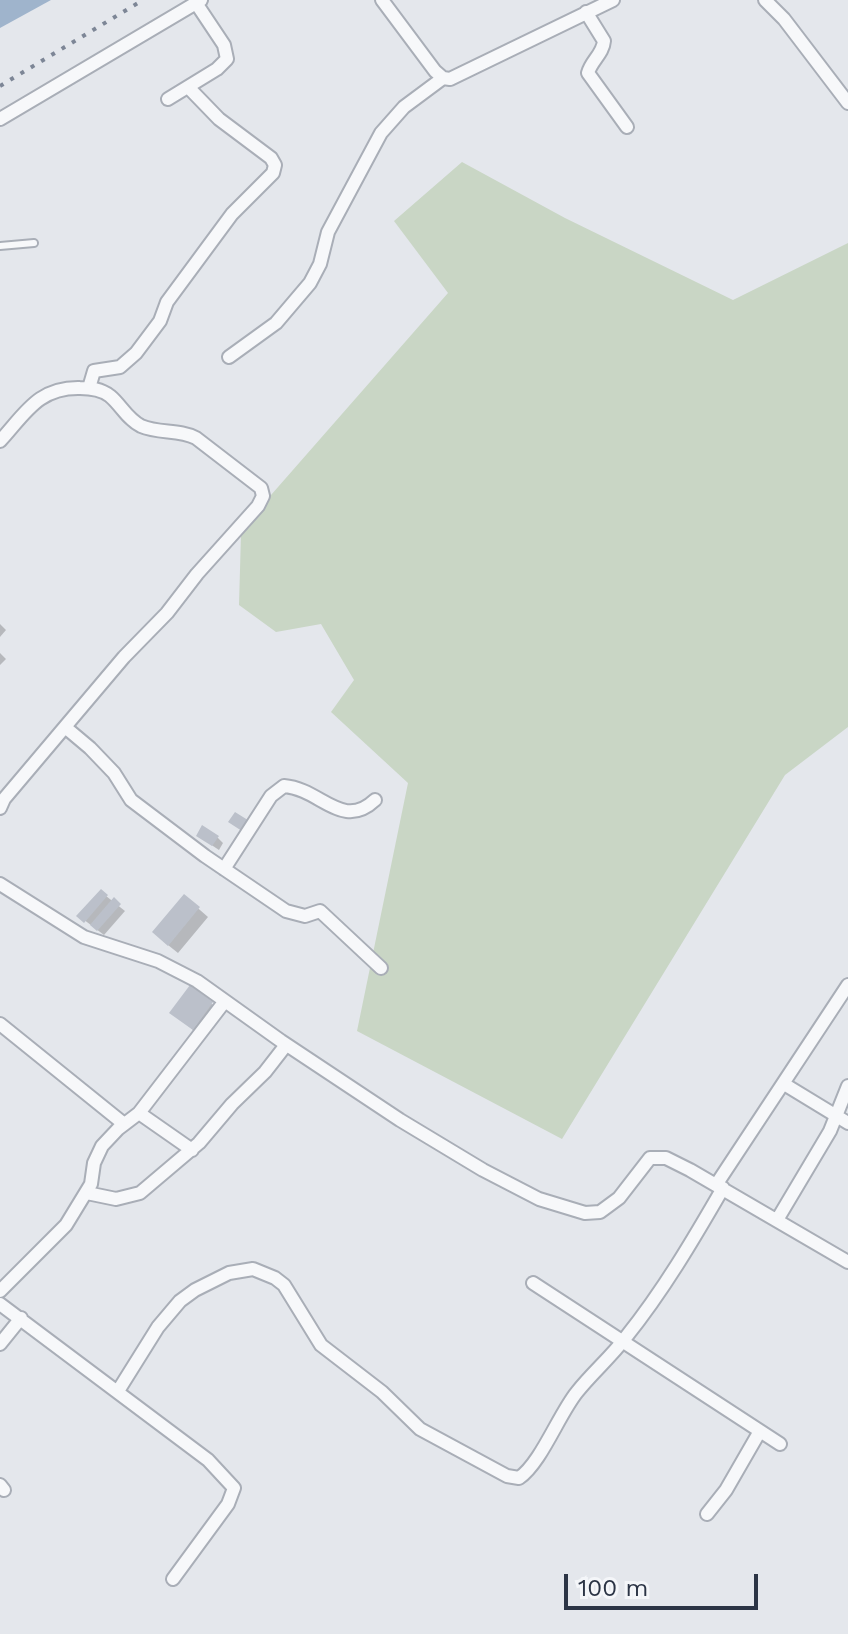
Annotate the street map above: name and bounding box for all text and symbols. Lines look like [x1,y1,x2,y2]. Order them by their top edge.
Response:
scale bar [568,1558,762,1608]
text: 100 m [578,1574,648,1602]

